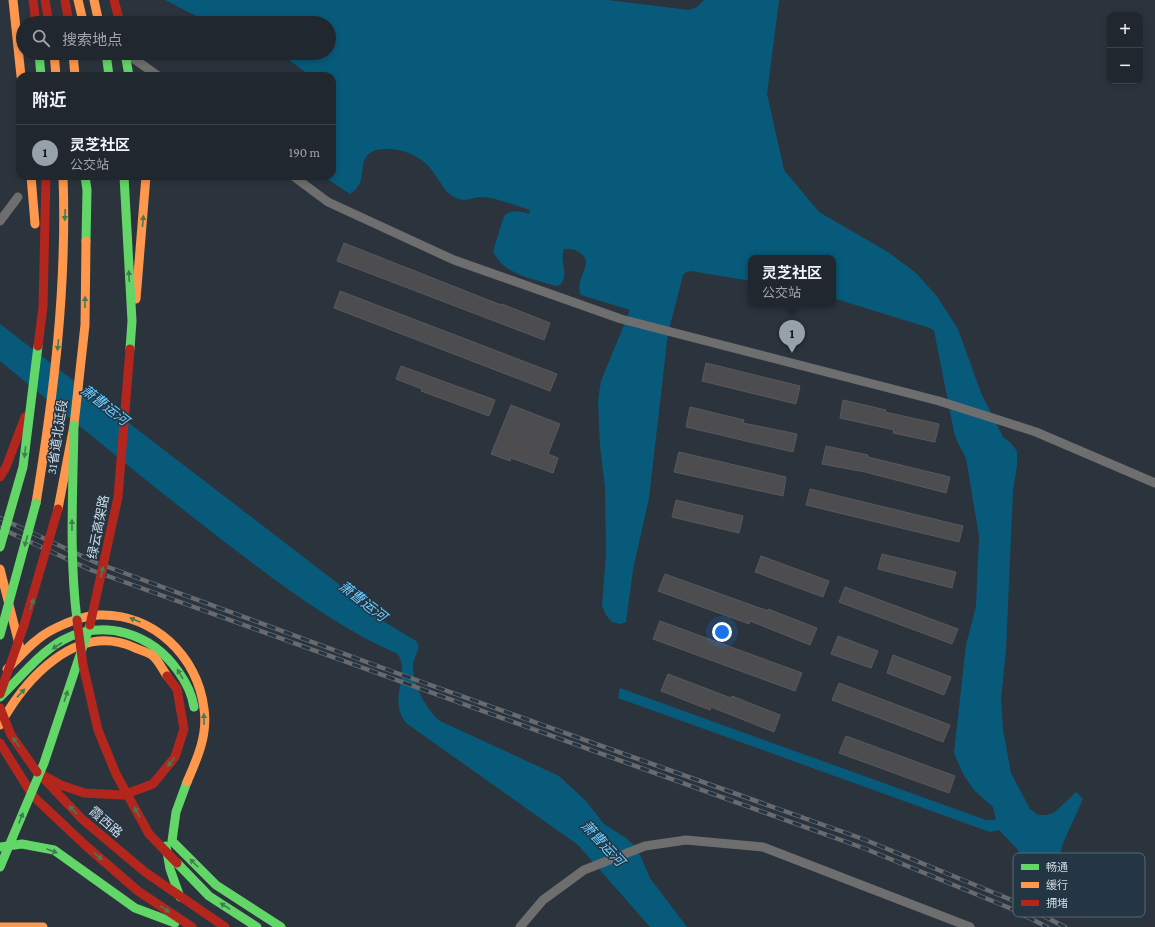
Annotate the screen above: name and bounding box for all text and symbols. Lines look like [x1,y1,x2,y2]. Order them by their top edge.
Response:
map controls [1107,12,1143,84]
button: + [1107,12,1143,48]
search box [16,16,336,60]
icon: search [30,27,52,49]
text: 搜索地点 [62,32,122,48]
button: − [1107,48,1143,84]
text: 附近 [32,91,66,110]
text: 灵芝社区 [70,137,130,153]
text: 1 [43,145,47,160]
text: 190 m [289,145,320,160]
text: 公交站 [70,157,109,172]
one-way arrow [62,209,68,222]
one-way arrow [140,215,147,227]
popup [748,255,836,307]
text: 灵芝社区 [762,265,822,281]
one-way arrow [126,270,133,282]
text: 公交站 [762,285,801,300]
one-way arrow [82,295,88,308]
pin: 1 [779,320,805,353]
one-way arrow [55,339,61,351]
water label: 萧曹运河 [78,381,134,430]
street label: 31省道北延段 [44,399,70,475]
one-way arrow [22,446,28,458]
street label: 绿云高架路 [84,494,112,560]
one-way arrow [69,518,75,531]
one-way arrow [22,534,28,547]
one-way arrow [99,565,105,578]
water label: 萧曹运河 [336,577,392,626]
one-way arrow [29,598,35,610]
one-way arrow [129,617,141,623]
your location [712,622,732,642]
one-way arrow [52,642,62,650]
one-way arrow [177,668,184,680]
one-way arrow [16,688,26,698]
one-way arrow [63,690,69,702]
one-way arrow [201,712,207,725]
one-way arrow [12,736,20,747]
one-way arrow [167,756,175,767]
street label: 霞西路 [86,804,126,840]
one-way arrow [68,805,78,815]
one-way arrow [133,806,140,818]
one-way arrow [19,812,25,824]
water label: 萧曹运河 [578,817,630,871]
one-way arrow [46,848,58,854]
one-way arrow [93,852,103,861]
legend [1013,853,1145,917]
one-way arrow [189,858,199,868]
text: 畅通 [1046,861,1068,873]
text: 缓行 [1046,879,1068,891]
text: 拥堵 [1046,897,1068,909]
one-way arrow [219,902,230,910]
one-way arrow [160,905,170,913]

